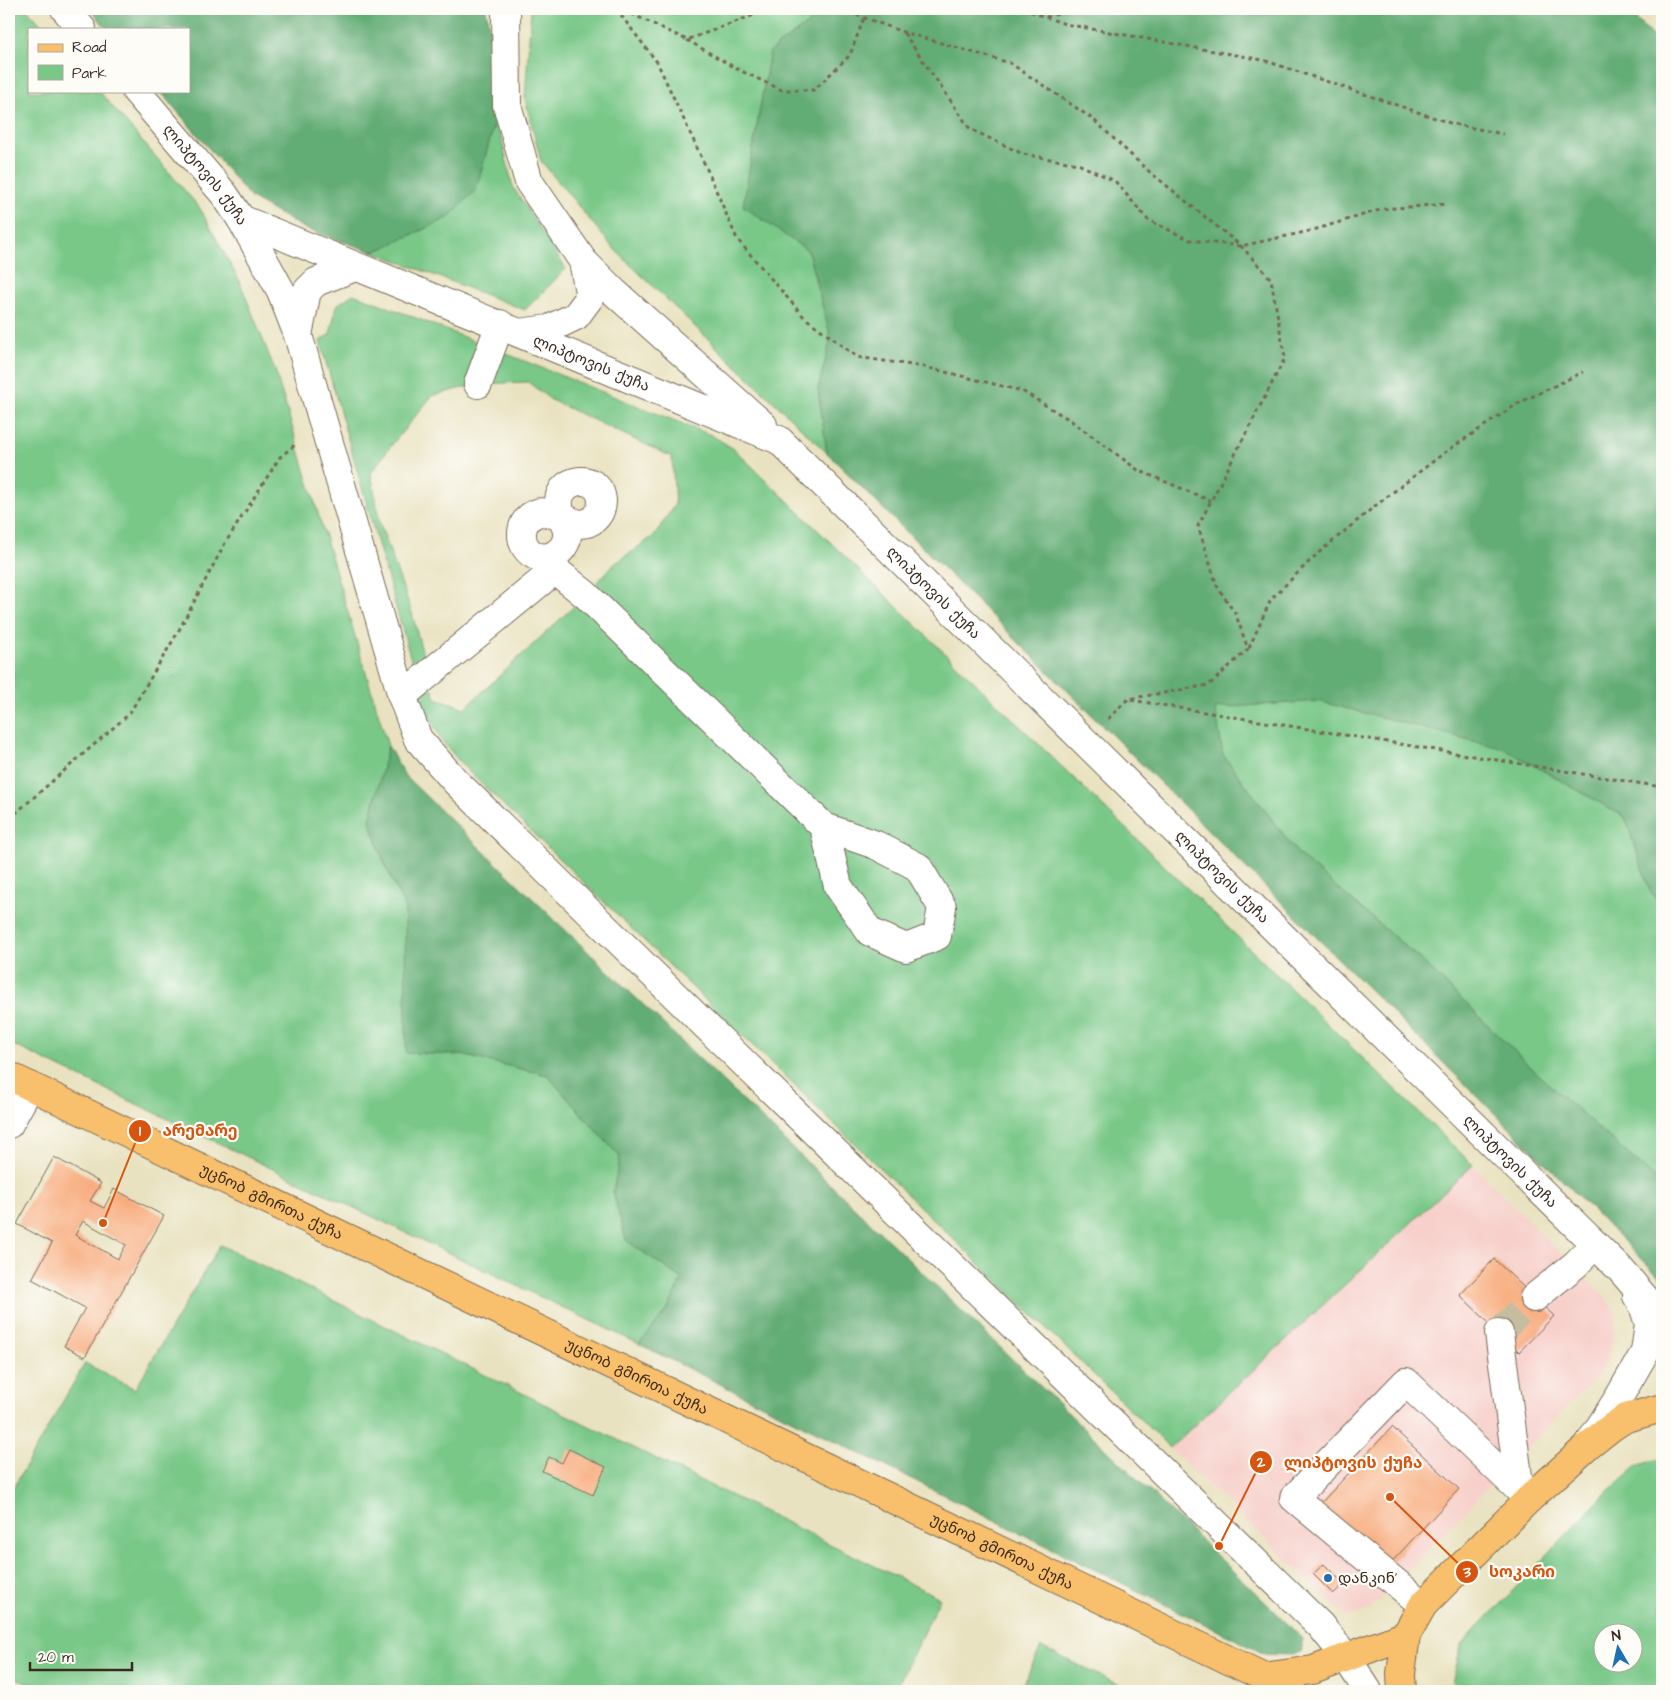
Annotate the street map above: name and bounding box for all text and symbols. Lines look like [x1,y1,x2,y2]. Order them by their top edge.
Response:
legend [28,28,190,92]
text: Road [72,37,107,58]
text: Park [72,63,107,84]
street label: ლიპტოვის ქუჩა [158,120,253,229]
street label: ლიპტოვის ქუჩა [530,330,653,396]
street label: ლიპტოვის ქუჩა [882,541,985,644]
street label: ლიპტოვის ქუჩა [1171,826,1274,928]
street label: ლიპტოვის ქუჩა [1459,1110,1562,1212]
callout: არემარე [128,1115,248,1146]
text: არემარე [162,1120,238,1142]
text: 1 [139,1121,141,1142]
street label: უცნობ გმირთა ქუჩა [197,1159,346,1245]
street label: უცნობ გმირთა ქუჩა [562,1333,712,1420]
callout: ლიპტოვის ქუჩა [1249,1446,1432,1477]
text: 2 [1256,1452,1266,1473]
text: ლიპტოვის ქუჩა [1284,1452,1422,1474]
street label: უცნობ გმირთა ქუჩა [927,1508,1077,1595]
callout: სოკარი [1454,1556,1565,1587]
text: სოკარი [1489,1561,1555,1583]
text: 3 [1462,1562,1471,1583]
place label: დანკინ' [1338,1568,1397,1589]
marker: დანკინ' [1322,1572,1334,1584]
north arrow [1594,1622,1644,1672]
text: N [1610,1626,1622,1647]
scale bar [30,1640,132,1672]
text: 20 m [38,1647,74,1668]

